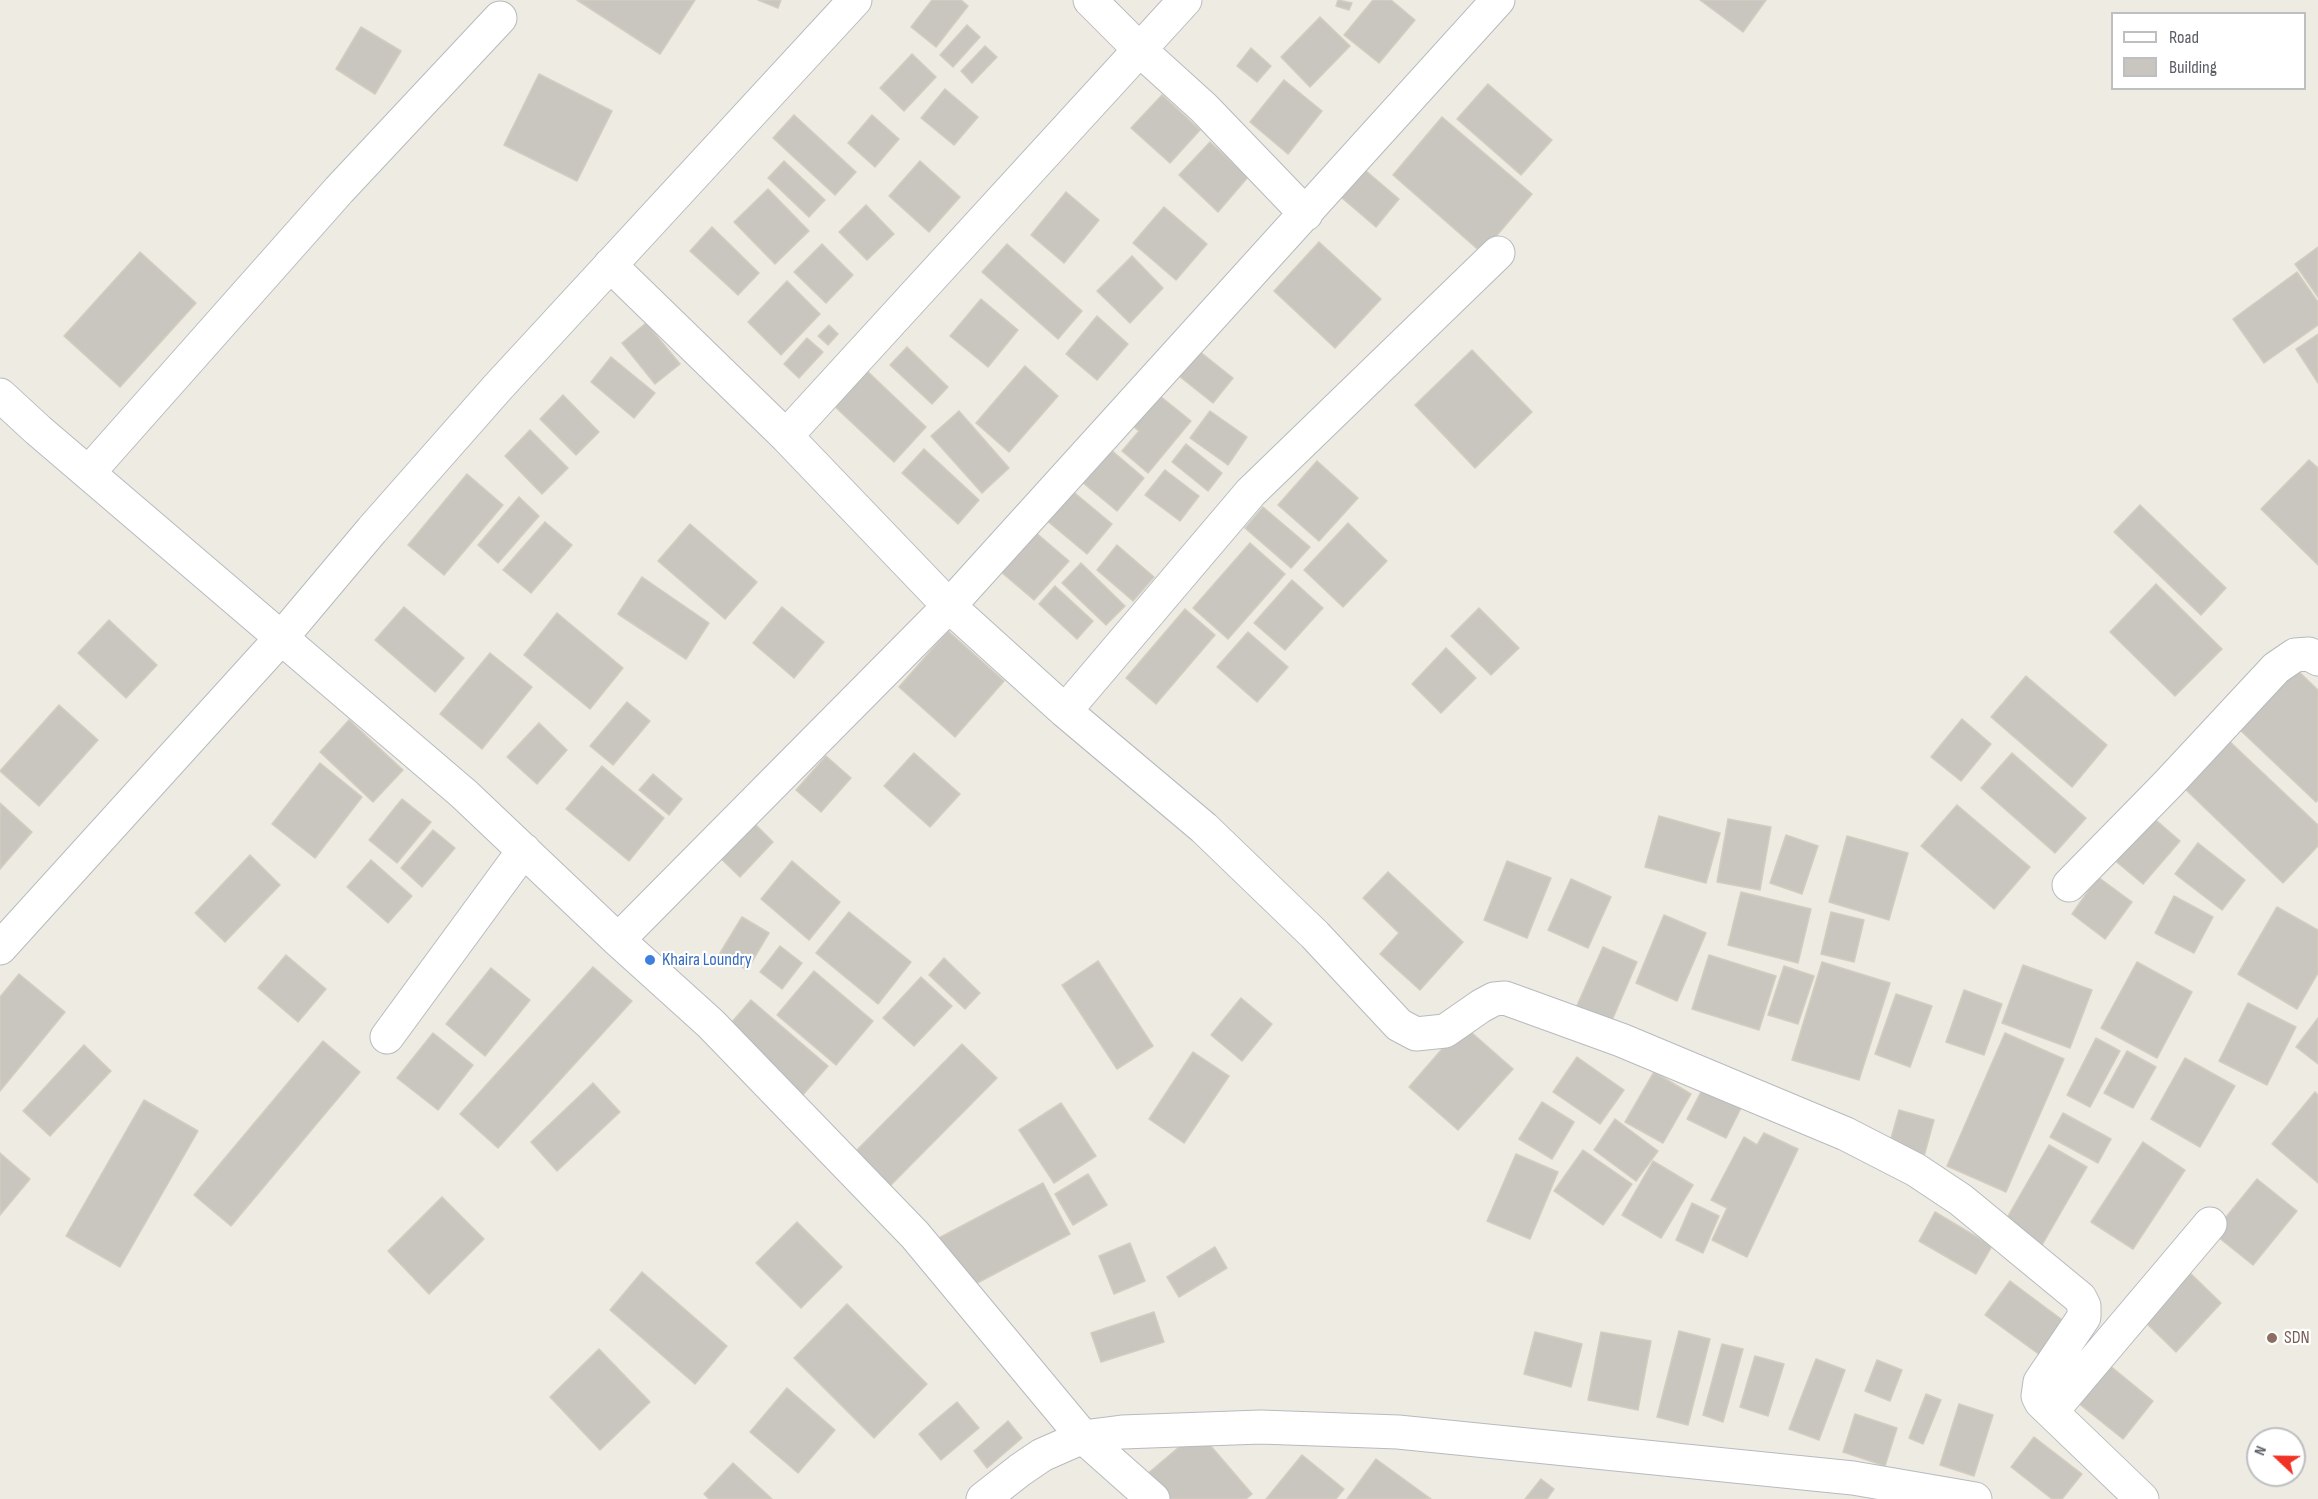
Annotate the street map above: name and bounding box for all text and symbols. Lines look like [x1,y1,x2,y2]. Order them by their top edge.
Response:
legend [2111,12,2306,90]
text: Road [2169,27,2199,48]
text: Building [2169,57,2217,78]
place label: Khaira Loundry [662,949,752,971]
marker: Khaira Loundry [643,953,657,967]
place label: SDN [2284,1327,2310,1349]
marker: SDN [2265,1331,2279,1345]
north arrow [2246,1427,2306,1487]
text: N [2250,1443,2271,1458]

